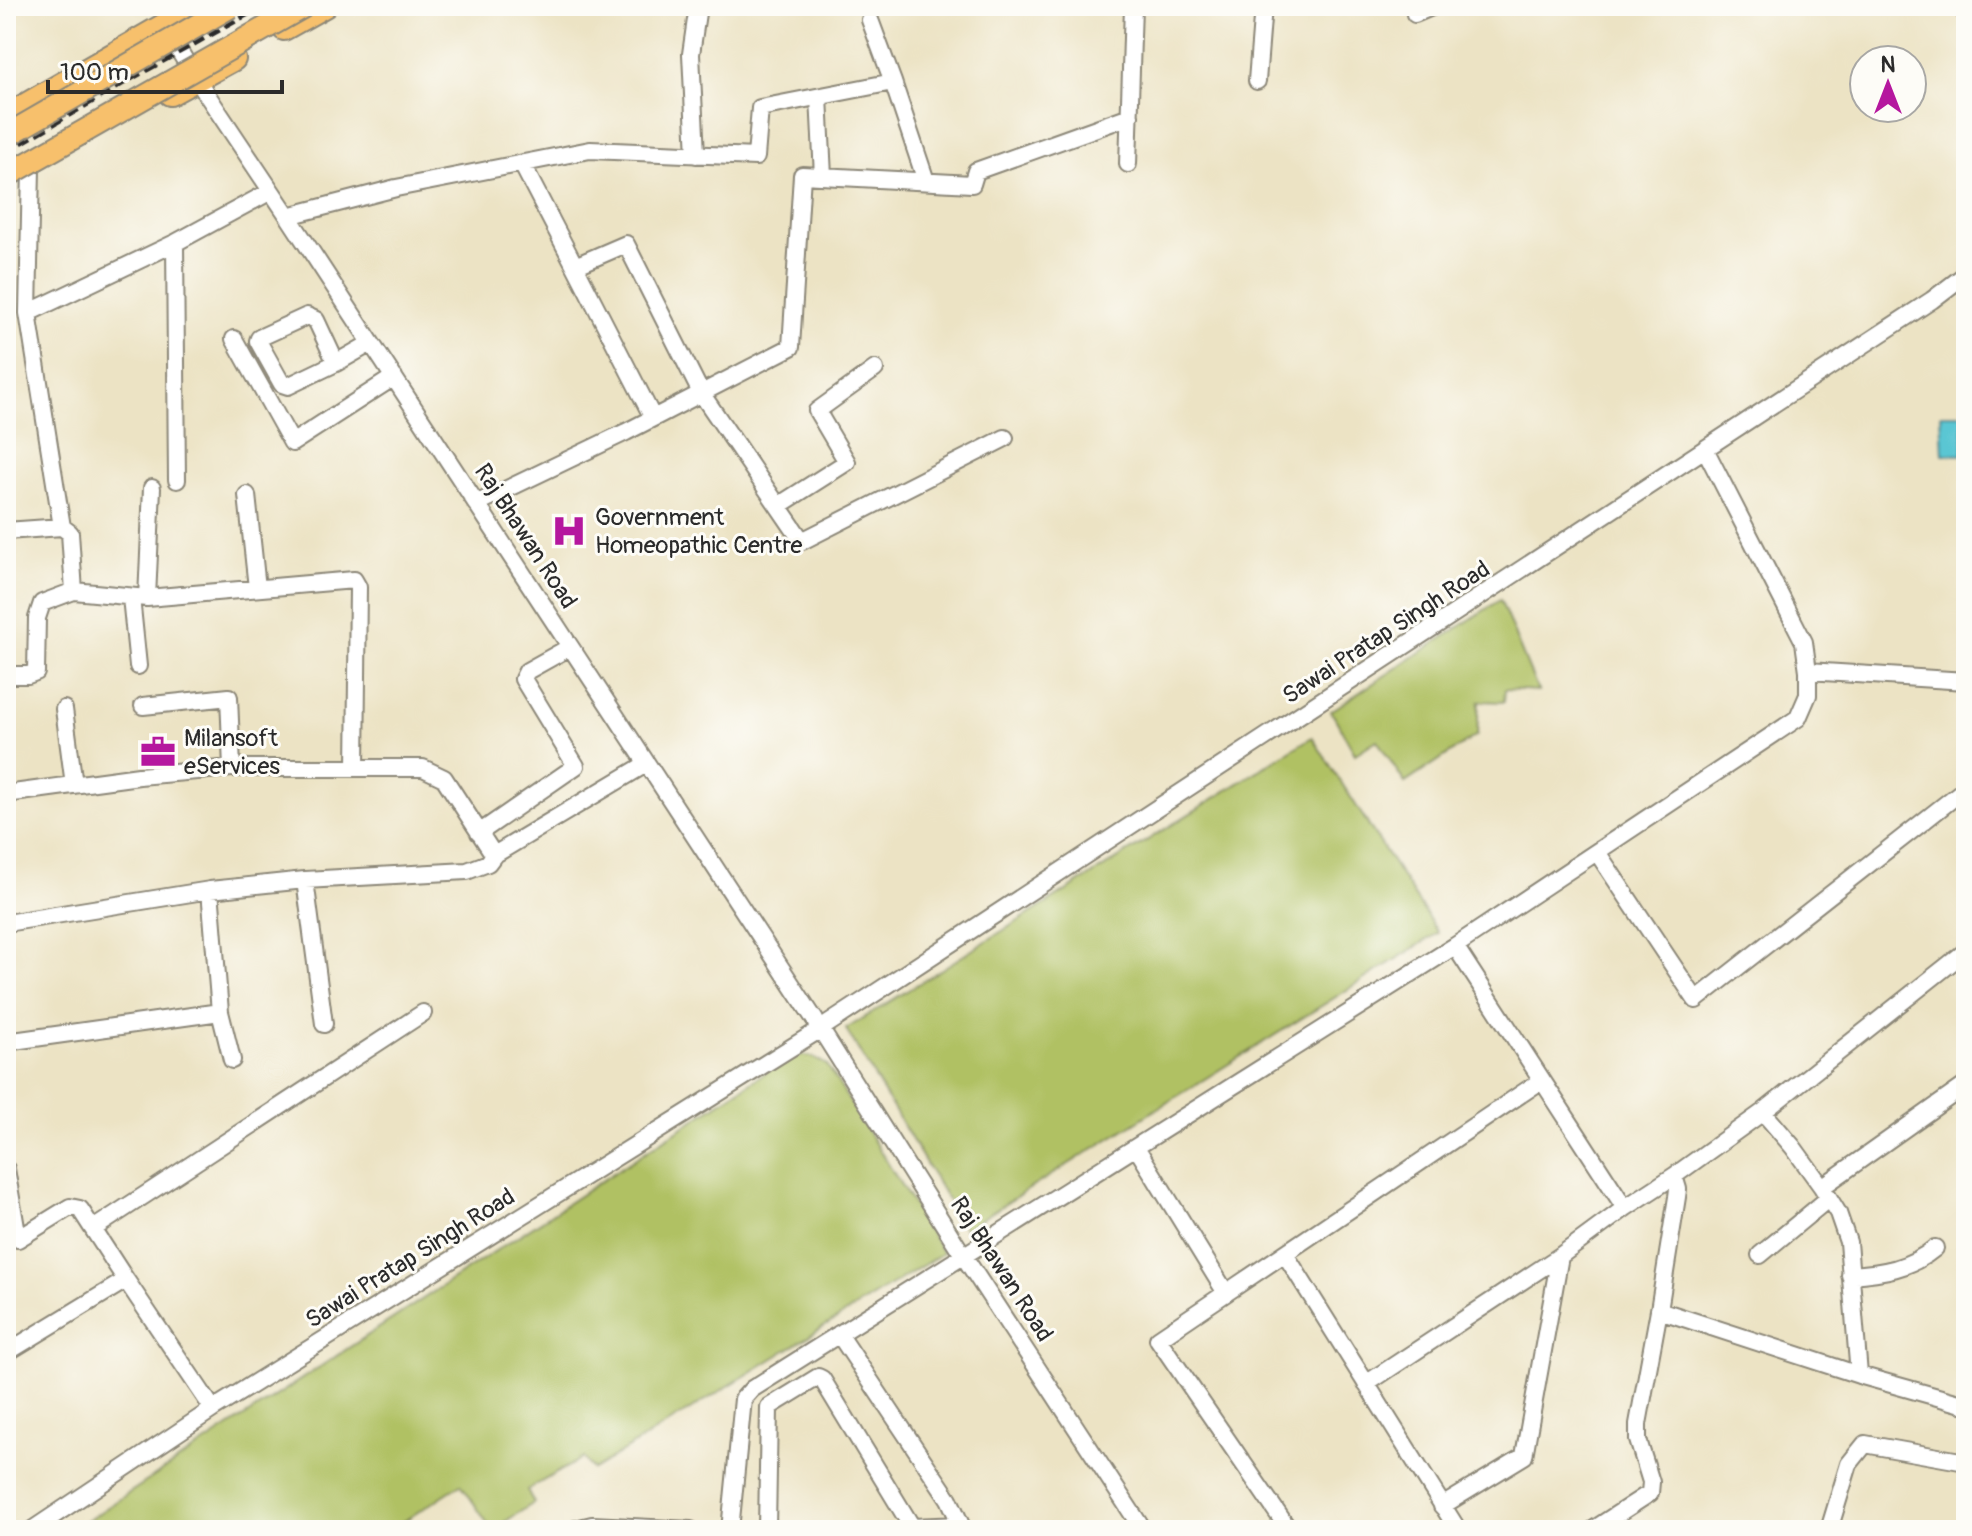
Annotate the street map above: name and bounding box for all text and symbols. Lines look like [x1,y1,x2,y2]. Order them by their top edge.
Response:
scale bar [48,44,282,94]
north arrow [1848,44,1928,124]
text: N [1881,51,1896,79]
text: 100 m [60,58,129,87]
street label: Raj Bhawan Road [468,458,583,614]
place label: Government Homeopathic Centre [595,503,803,560]
hospital icon: Government Homeopathic Centre [550,512,588,550]
street label: Sawai Pratap Singh Road [1277,555,1495,710]
place label: Milansoft eServices [184,724,280,781]
office icon: Milansoft eServices [139,733,177,771]
street label: Sawai Pratap Singh Road [300,1182,520,1335]
street label: Raj Bhawan Road [944,1191,1059,1347]

